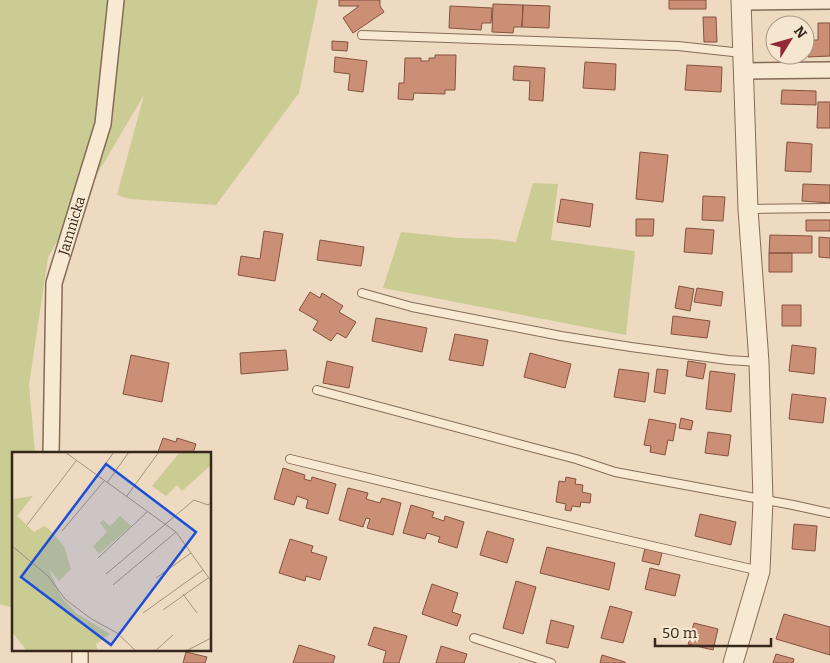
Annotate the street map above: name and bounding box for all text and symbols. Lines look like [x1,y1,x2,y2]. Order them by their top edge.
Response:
north arrow [765,15,815,65]
text: N [790,23,810,42]
street label: Jamnicka [55,194,89,258]
inset map [12,452,211,650]
scale bar [655,616,771,648]
text: 50 m [662,624,698,642]

